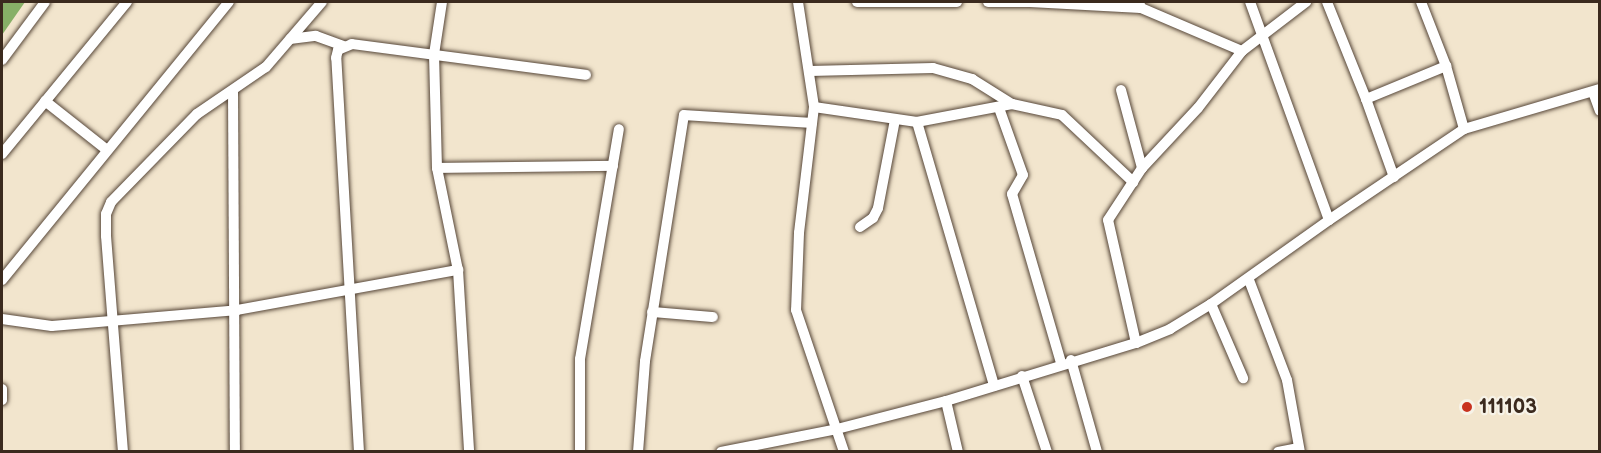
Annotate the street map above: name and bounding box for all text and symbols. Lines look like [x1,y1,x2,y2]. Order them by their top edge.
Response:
place label: 111103 [1479,395,1537,419]
marker: 111103 [1460,400,1474,414]

